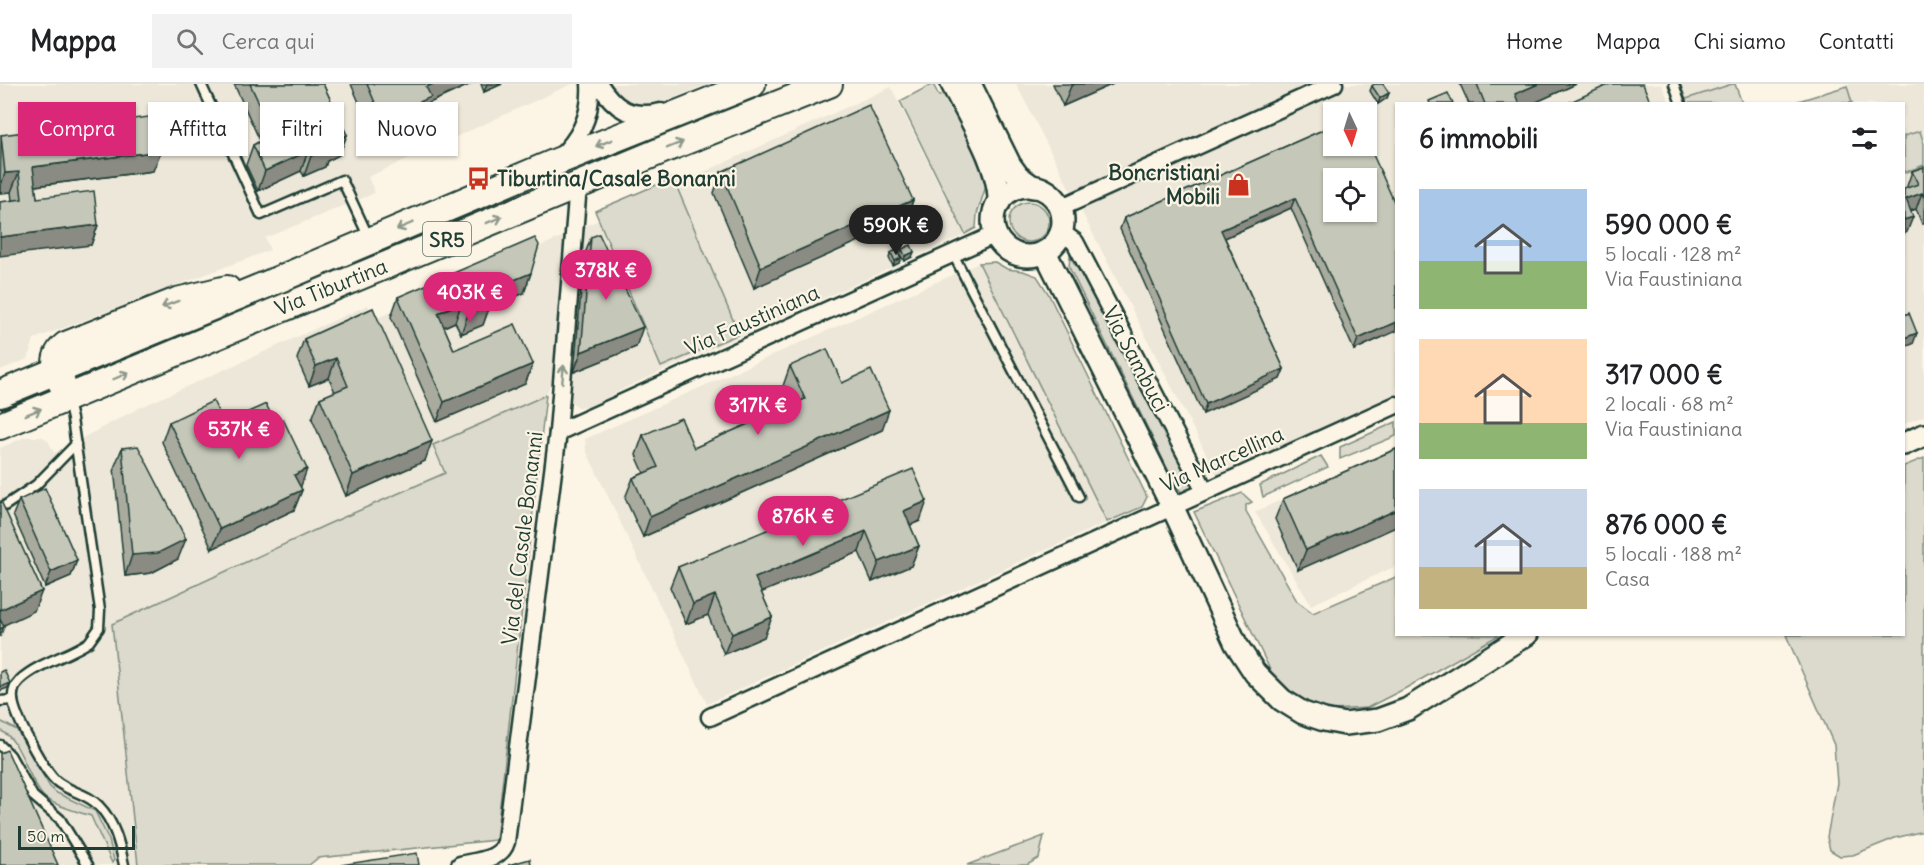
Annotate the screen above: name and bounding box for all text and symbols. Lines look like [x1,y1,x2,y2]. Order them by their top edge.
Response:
search box [152,14,572,68]
text: Mappa [30,23,116,59]
icon: search [173,25,206,58]
text: Cerca qui [221,27,315,55]
text: Home [1506,28,1563,55]
text: Mappa [1596,28,1661,55]
text: Chi siamo [1694,28,1786,55]
text: Contatti [1819,28,1894,55]
chip: Compra [18,102,136,156]
chip: Affitta [148,102,248,156]
chip: Filtri [260,102,344,156]
chip: Nuovo [356,102,458,156]
north arrow [1323,102,1377,156]
map controls [1323,102,1377,222]
text: 6 immobili [1419,122,1538,155]
icon: filters [1848,122,1881,155]
one-way arrow [595,138,614,149]
one-way arrow [665,139,683,150]
place label: Boncristiani Mobili [1108,159,1220,210]
bus stop icon: Tiburtina/Casale Bonanni [466,165,492,191]
place label: Tiburtina/Casale Bonanni [497,165,736,192]
button: locate [1323,168,1377,222]
shop icon: Boncristiani Mobili [1225,171,1251,197]
pin: 590K € [847,205,945,256]
text: 590 000 € [1605,208,1732,241]
text: 590K € [863,212,929,237]
icon: home [1467,213,1539,285]
one-way arrow [485,214,503,225]
one-way arrow [396,221,414,232]
road number: SR5 [423,222,471,256]
text: 5 locali · 128 m² [1605,241,1742,266]
pin: 378K € [557,250,655,301]
street label: Via Tiburtina [271,252,391,322]
text: 378K € [575,257,637,282]
text: Via Faustiniana [1605,266,1742,291]
pin: 403K € [421,272,519,323]
street label: Via Faustiniana [681,278,823,362]
text: 403K € [437,279,503,304]
one-way arrow [161,299,180,310]
street label: Via Sambuci [1097,301,1175,417]
text: 317 000 € [1605,358,1723,391]
icon: home [1467,363,1539,435]
one-way arrow [558,364,569,384]
one-way arrow [111,370,129,381]
pin: 317K € [709,385,807,436]
text: 2 locali · 68 m² [1605,391,1734,416]
text: 317K € [729,392,787,417]
one-way arrow [24,406,42,417]
pin: 537K € [190,409,288,460]
text: 537K € [208,416,270,441]
text: Via Faustiniana [1605,416,1742,441]
street label: Via Marcellina [1156,420,1288,498]
street label: Via del Casale Bonanni [495,430,549,646]
pin: 876K € [754,496,852,547]
text: 876K € [772,503,834,528]
text: 876 000 € [1605,508,1728,541]
icon: home [1467,513,1539,585]
text: 5 locali · 188 m² [1605,541,1742,566]
text: Casa [1605,566,1650,591]
scale bar [18,823,135,850]
text: 50 m [27,826,65,846]

